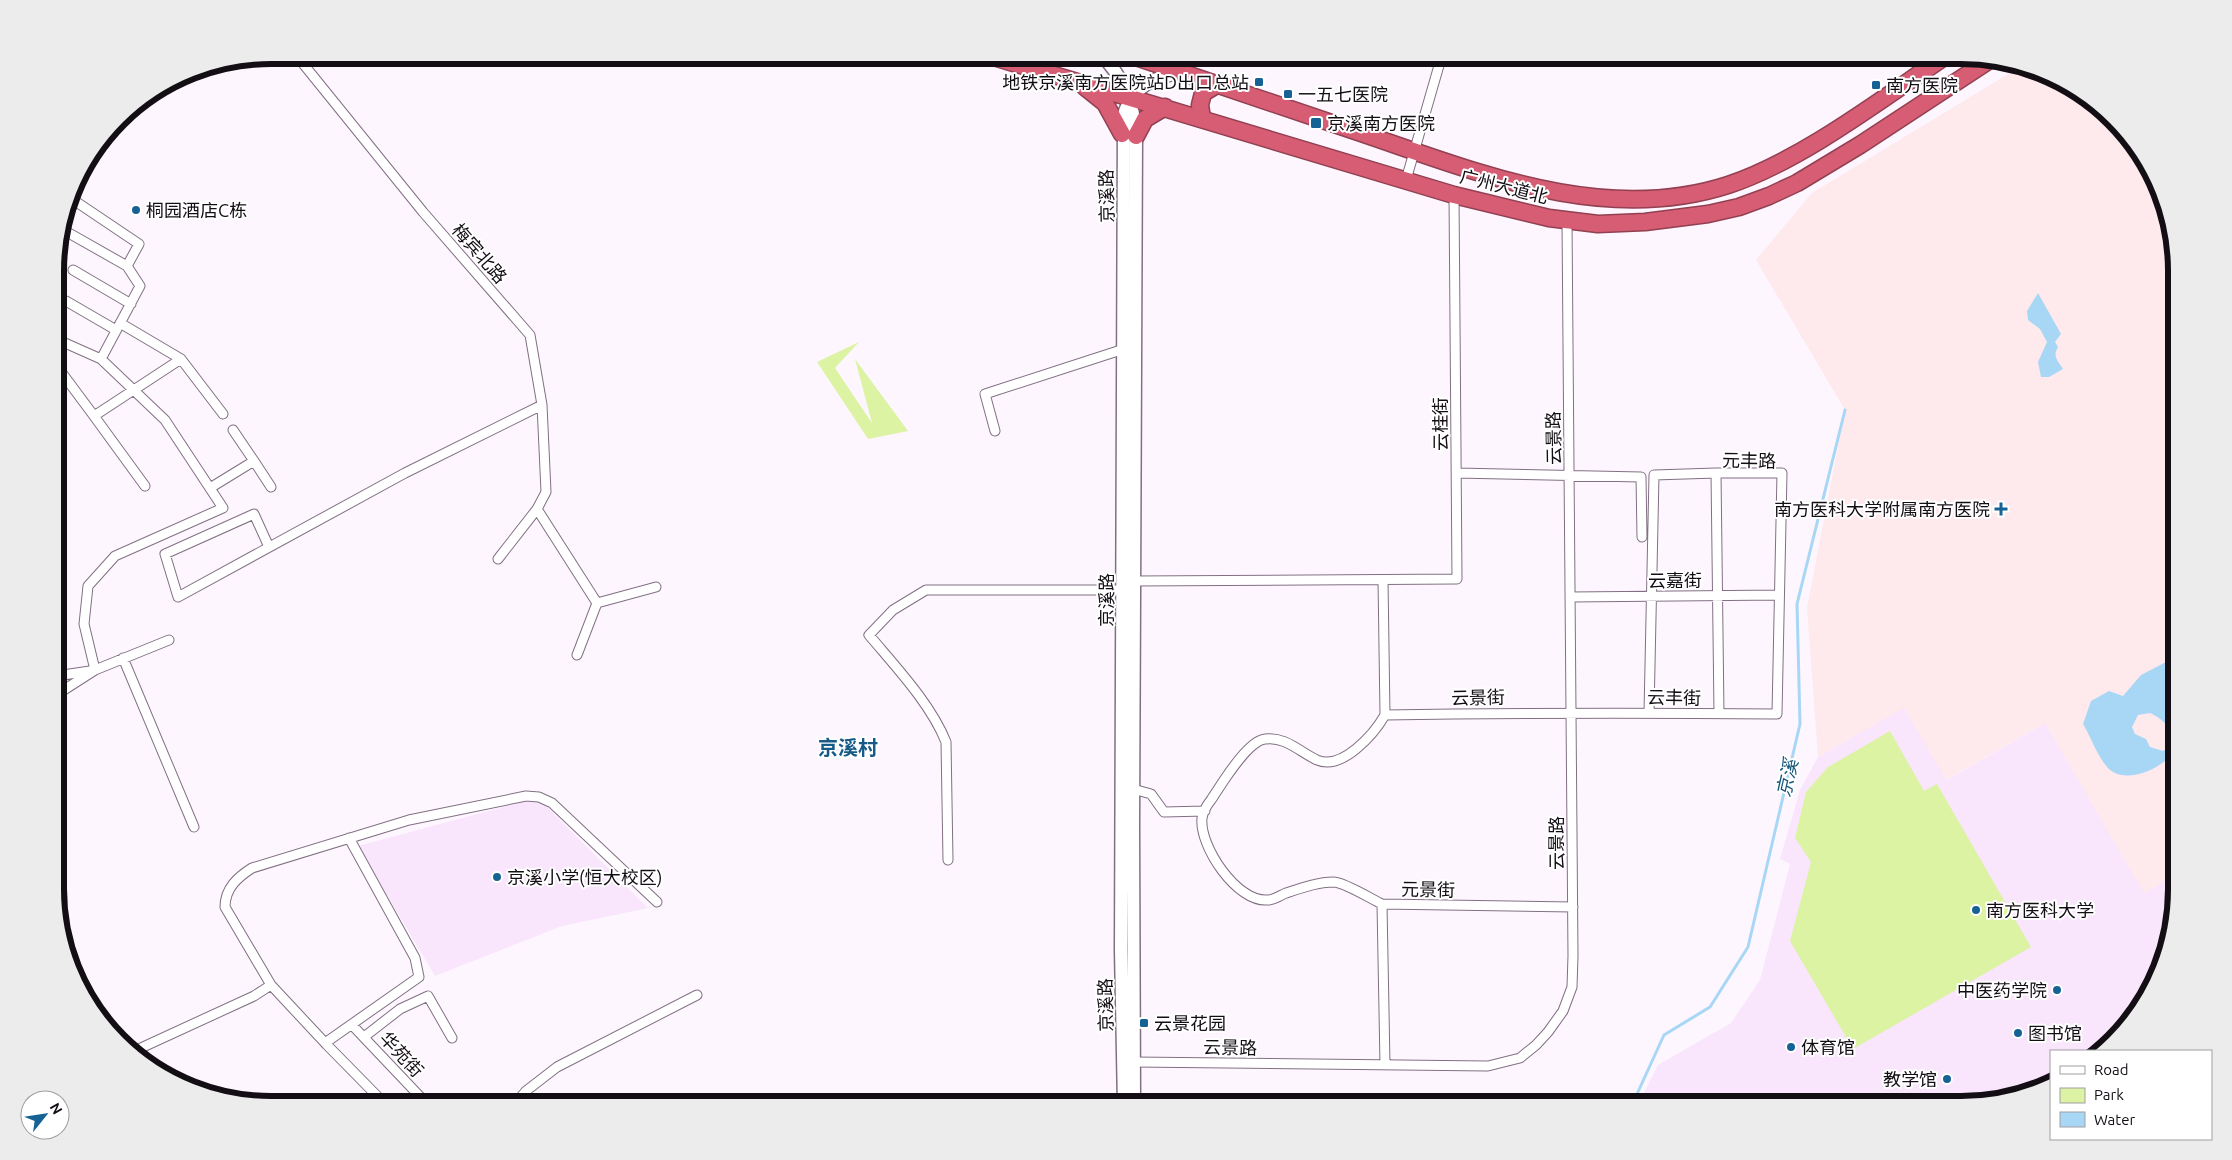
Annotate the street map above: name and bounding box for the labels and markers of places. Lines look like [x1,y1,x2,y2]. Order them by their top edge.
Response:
place label: 地铁京溪南方医院站D出口总站 [1002,72,1249,92]
place label: 南方医院 [1886,75,1958,95]
marker: 地铁京溪南方医院站D出口总站 [1253,76,1265,88]
marker: 南方医院 [1870,79,1882,91]
place label: 一五七医院 [1298,84,1388,104]
marker: 一五七医院 [1282,88,1294,100]
place label: 京溪南方医院 [1327,113,1435,133]
marker: 京溪南方医院 [1309,116,1323,130]
place label: 桐园酒店C栋 [146,200,247,220]
marker: 桐园酒店C栋 [130,204,142,216]
place label: 南方医科大学附属南方医院 [1774,499,1990,519]
marker: 南方医科大学附属南方医院 [1994,502,2008,516]
place label: 京溪小学(恒大校区) [507,867,662,888]
marker: 京溪小学(恒大校区) [491,871,503,883]
place label: 南方医科大学 [1986,900,2094,920]
marker: 南方医科大学 [1970,904,1982,916]
place label: 中医药学院 [1957,980,2047,1000]
marker: 中医药学院 [2051,984,2063,996]
place label: 云景花园 [1154,1013,1226,1033]
marker: 云景花园 [1138,1017,1150,1029]
place label: 图书馆 [2028,1023,2082,1043]
marker: 图书馆 [2012,1027,2024,1039]
place label: 体育馆 [1801,1037,1855,1057]
marker: 体育馆 [1785,1041,1797,1053]
place label: 教学馆 [1883,1069,1937,1089]
marker: 教学馆 [1941,1073,1953,1085]

